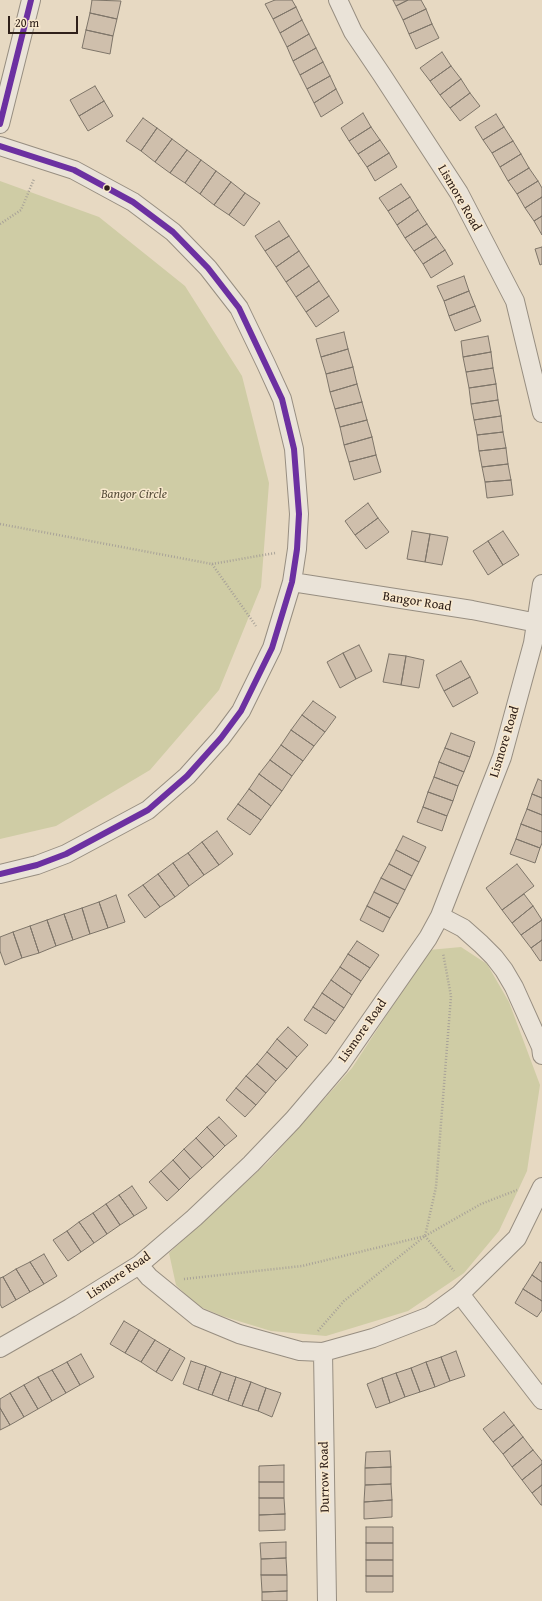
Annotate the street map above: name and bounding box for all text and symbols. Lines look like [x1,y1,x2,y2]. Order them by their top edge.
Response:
scale bar [10,8,80,34]
text: 20 m [15,14,39,31]
street label: Lismore Road [434,162,484,234]
unlabelled marker [102,183,112,193]
park label: Bangor Circle [101,487,167,503]
street label: Bangor Road [382,589,452,615]
street label: Lismore Road [487,704,523,780]
street label: Lismore Road [335,996,391,1066]
street label: Lismore Road [84,1249,154,1303]
street label: Durrow Road [317,1441,333,1513]

